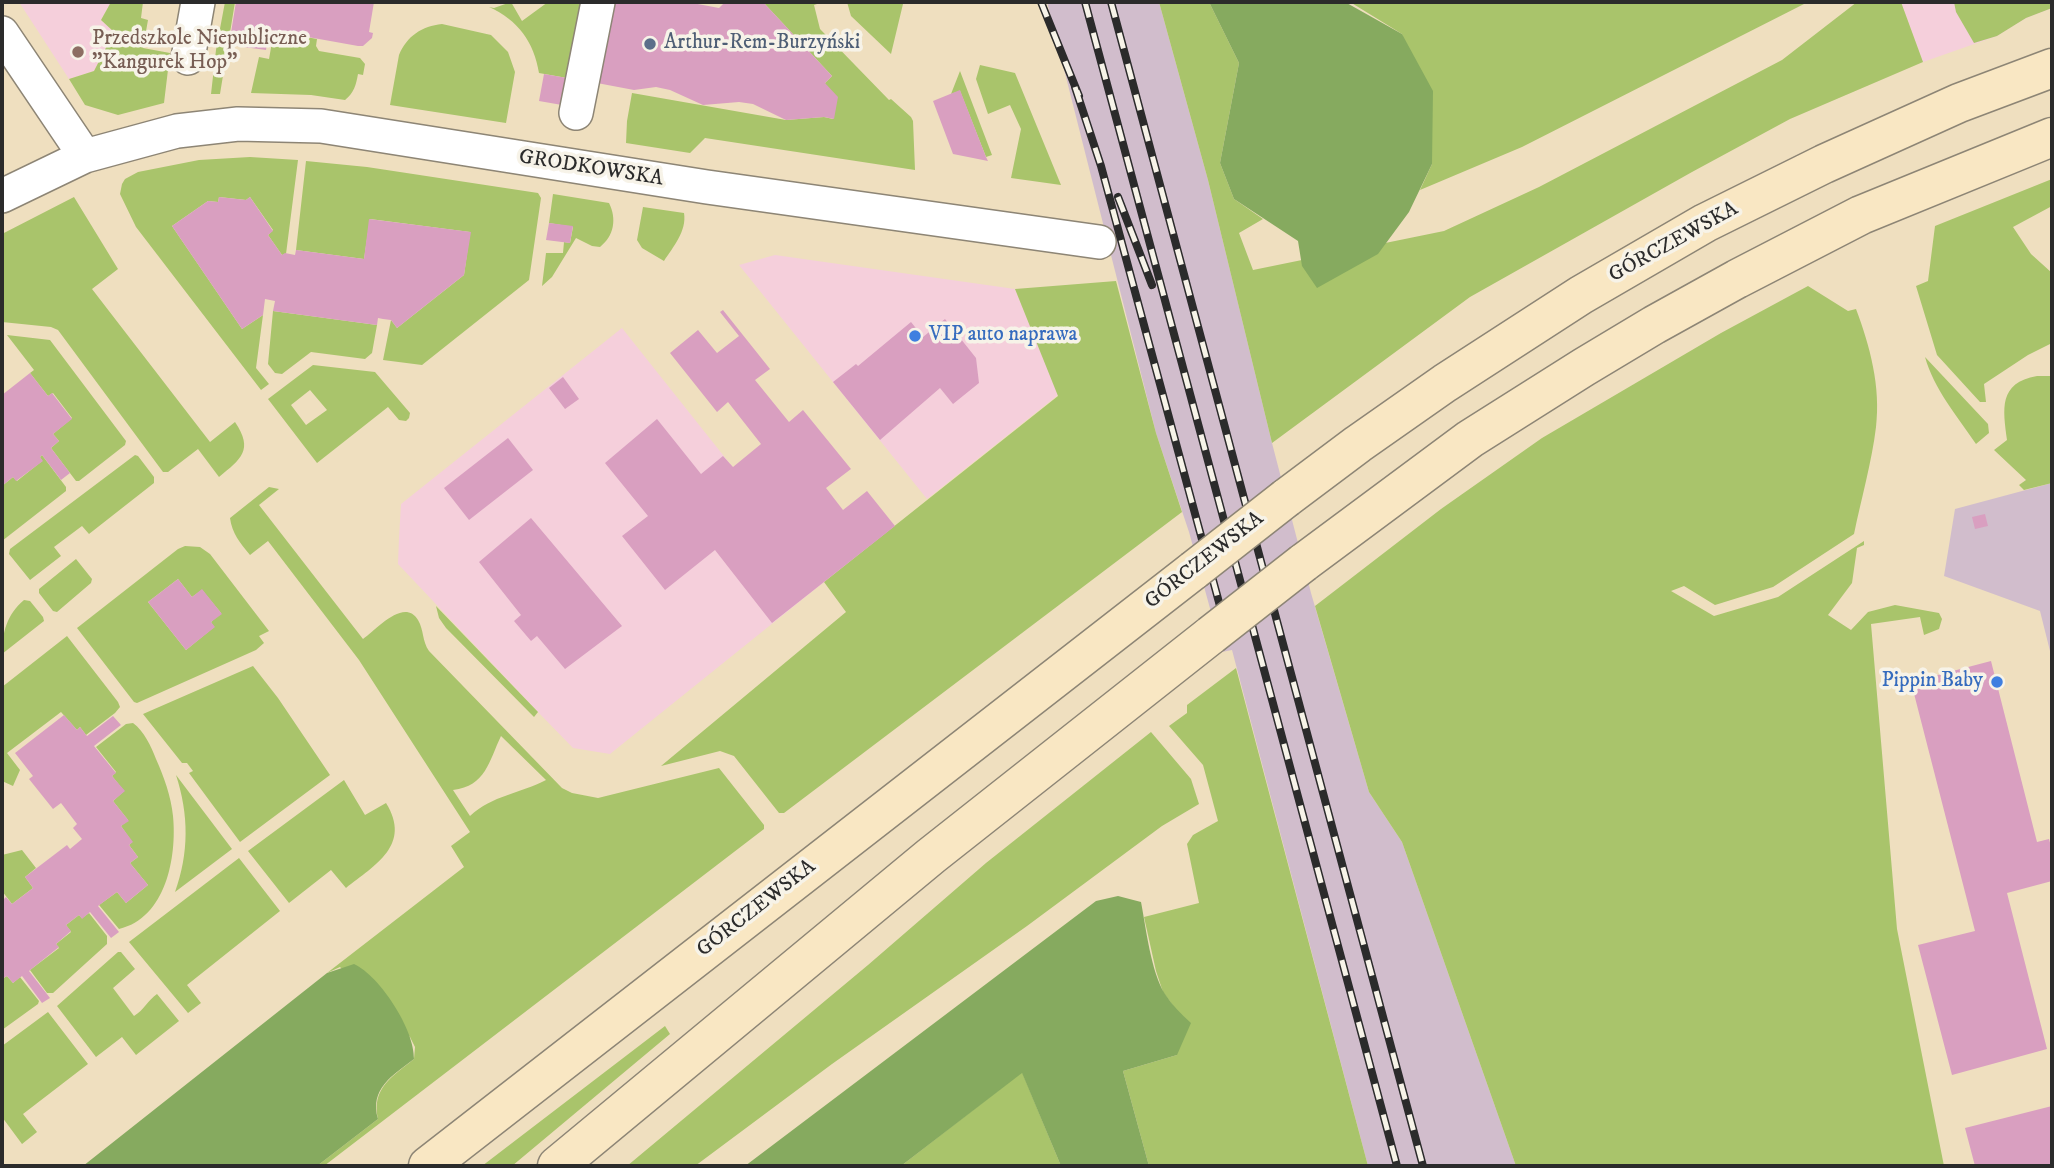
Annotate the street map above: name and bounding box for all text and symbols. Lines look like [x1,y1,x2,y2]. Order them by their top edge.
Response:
place label: Przedszkole Niepubliczne "Kangurek Hop" [92,27,307,77]
place label: Arthur-Rem-Burzyński [664,31,860,57]
marker: Arthur-Rem-Burzyński [642,36,658,52]
marker: Przedszkole Niepubliczne "Kangurek Hop" [70,44,86,60]
street label: GRODKOWSKA [517,145,665,193]
street label: GÓRCZEWSKA [1605,197,1743,289]
place label: VIP auto naprawa [929,323,1077,349]
marker: VIP auto naprawa [907,328,923,344]
street label: GÓRCZEWSKA [1141,507,1269,615]
place label: Pippin Baby [1881,669,1983,695]
marker: Pippin Baby [1989,674,2005,690]
street label: GÓRCZEWSKA [693,855,821,963]

